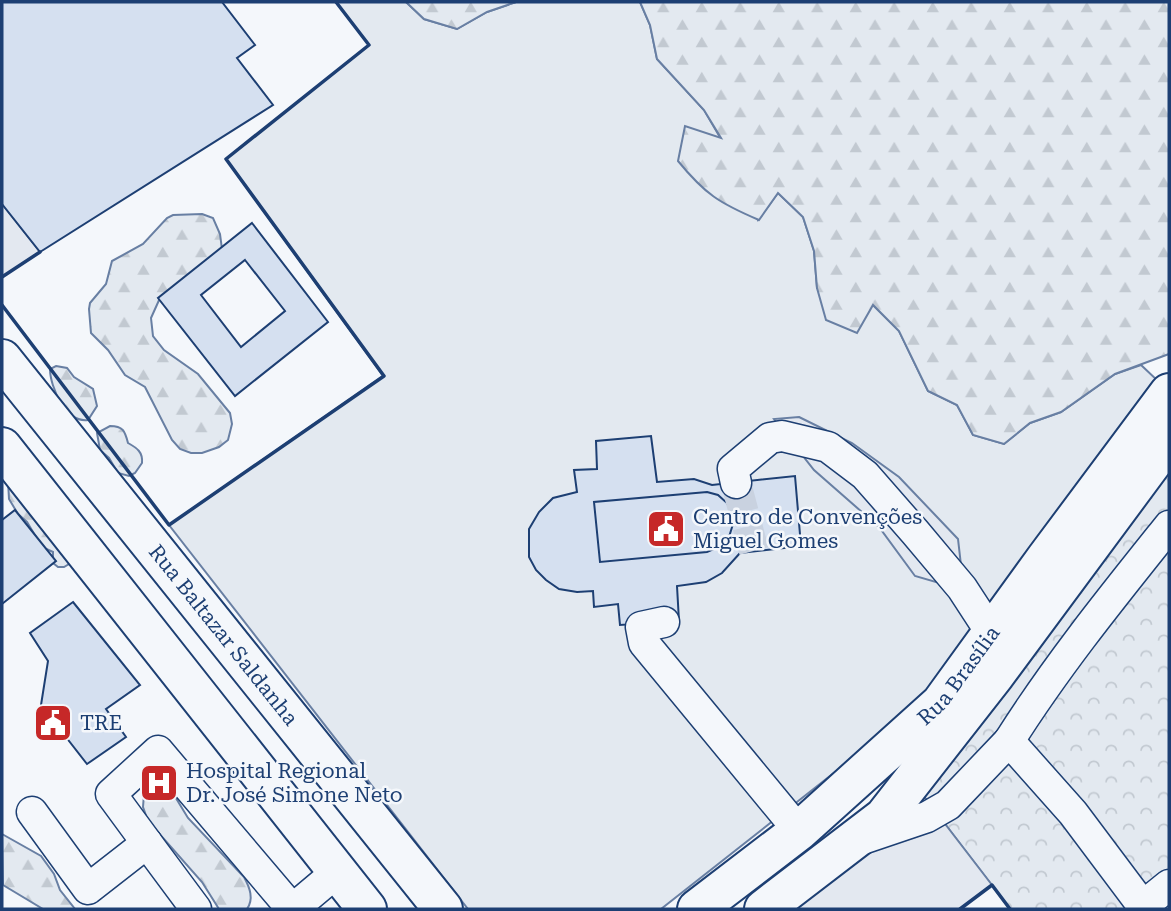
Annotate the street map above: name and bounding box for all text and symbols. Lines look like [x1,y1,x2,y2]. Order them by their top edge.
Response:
place label: Centro de Convenções Miguel Gomes [693,505,922,553]
public building icon: Centro de Convenções Miguel Gomes [645,508,687,550]
street label: Rua Baltazar Saldanha [144,540,303,731]
street label: Rua Brasília [913,621,1005,730]
public building icon: TRE [32,702,74,744]
place label: TRE [80,711,122,735]
place label: Hospital Regional Dr. José Simone Neto [186,759,403,807]
hospital icon: Hospital Regional Dr. José Simone Neto [138,762,180,804]

